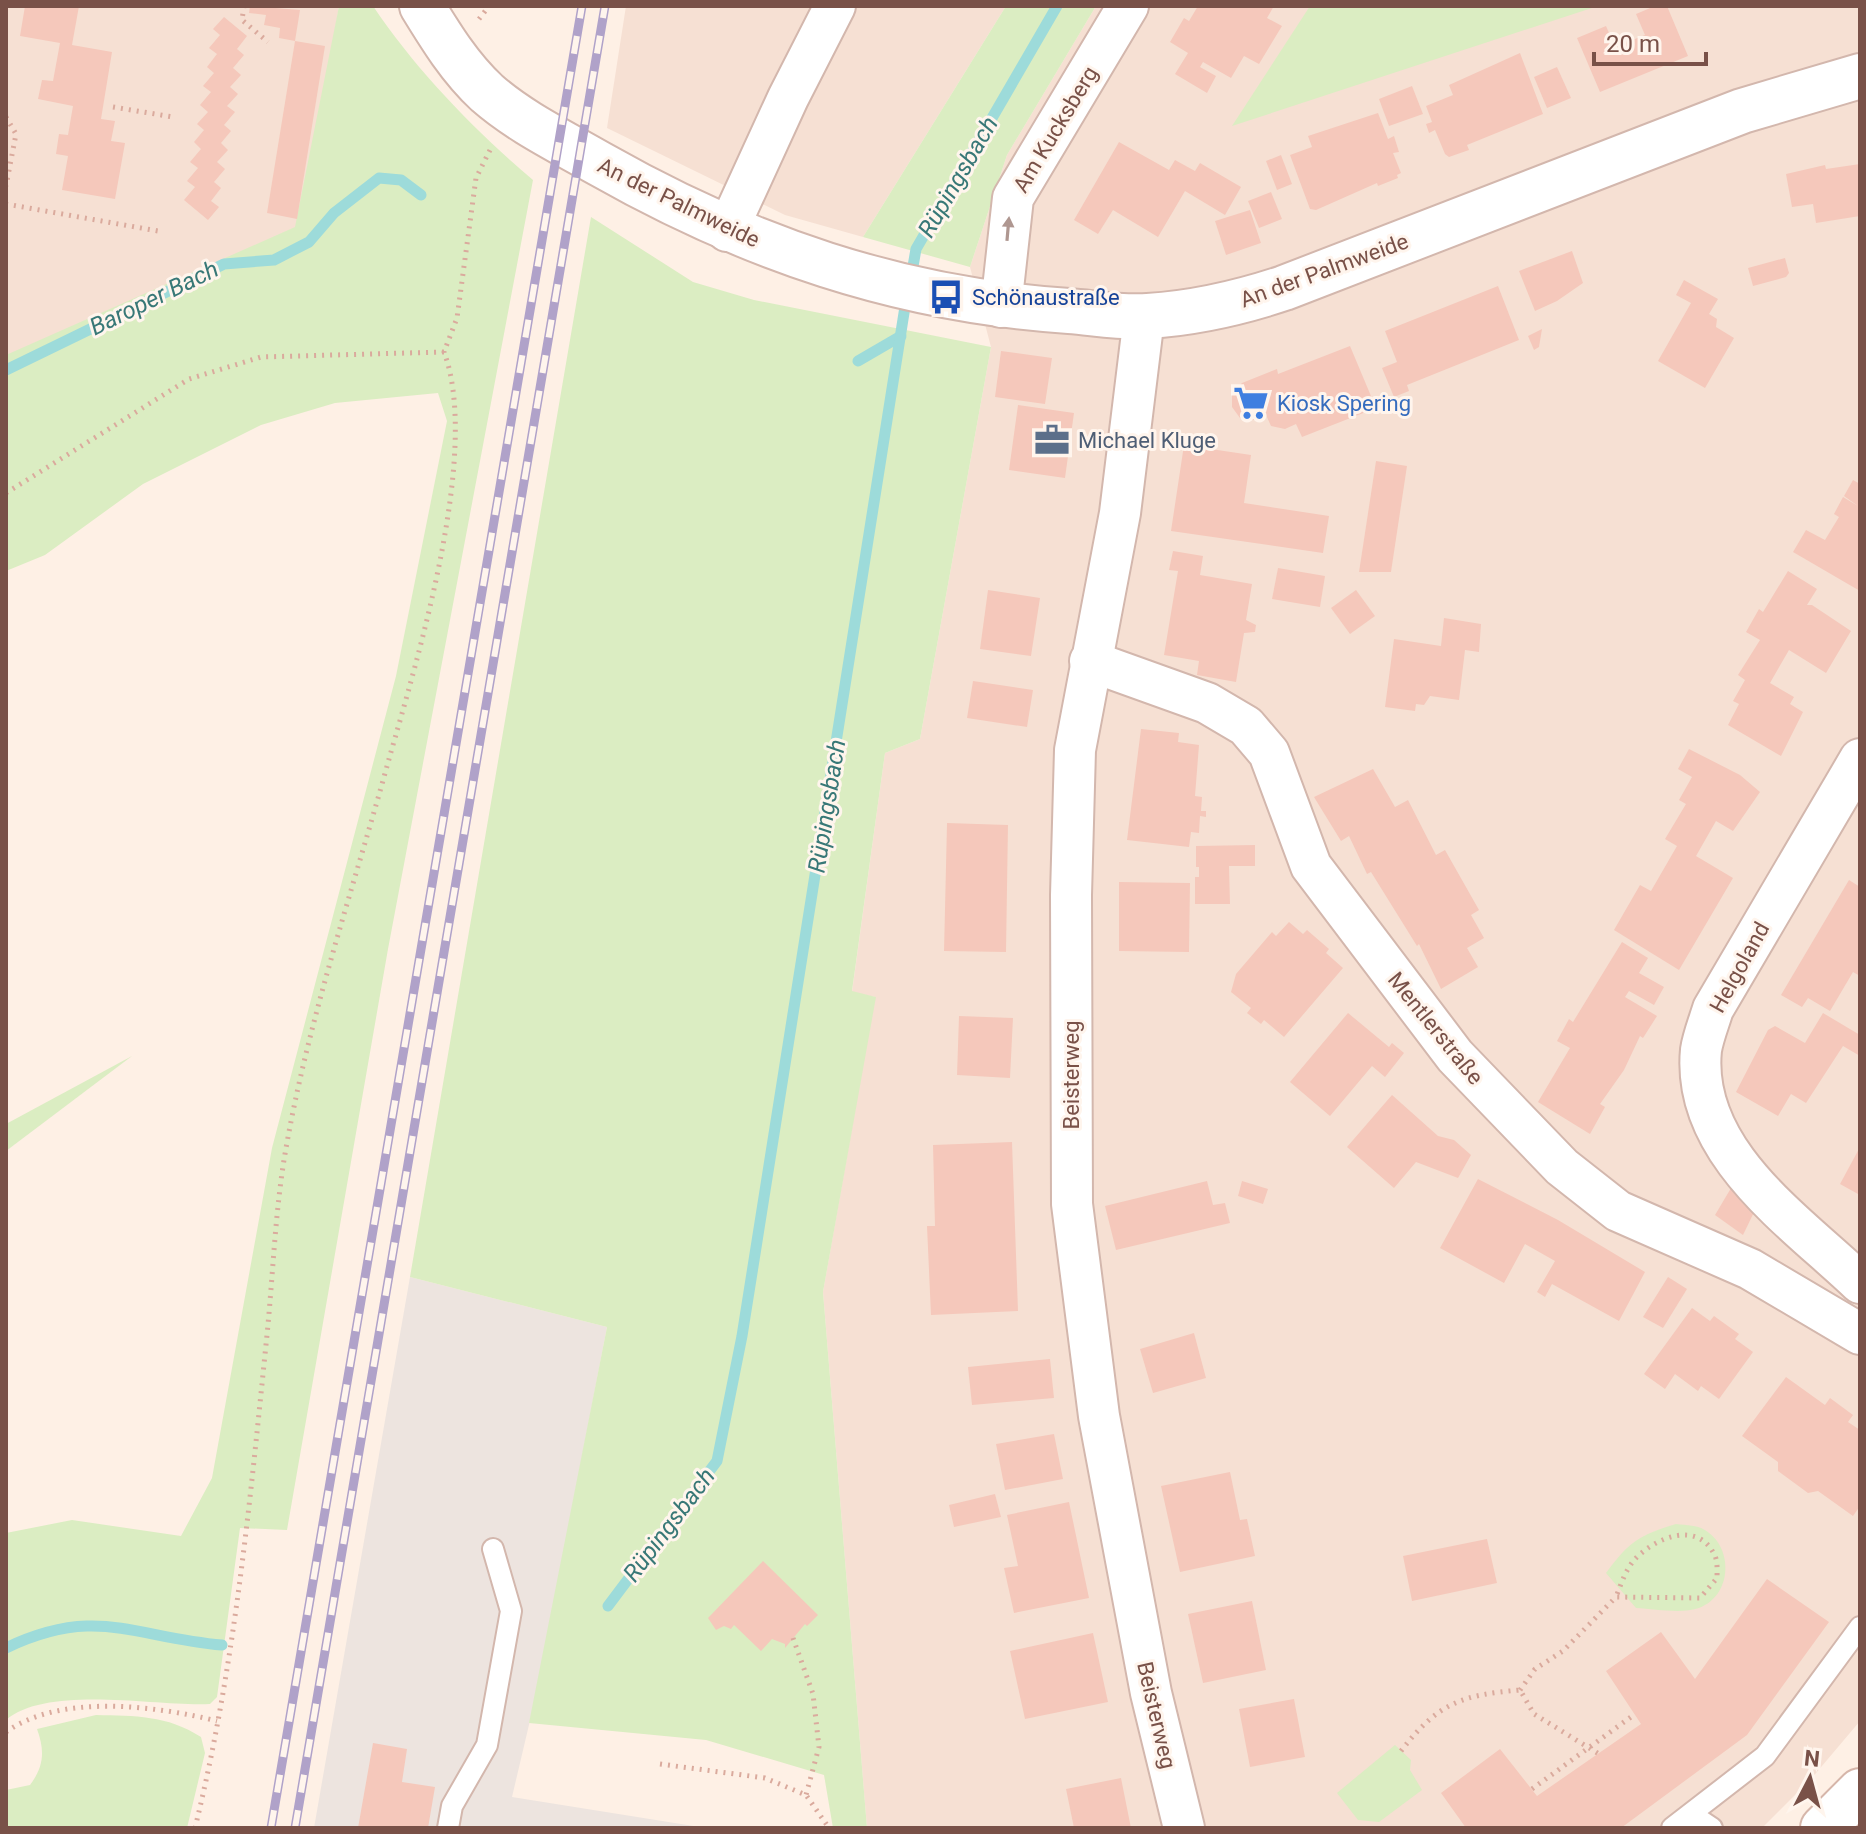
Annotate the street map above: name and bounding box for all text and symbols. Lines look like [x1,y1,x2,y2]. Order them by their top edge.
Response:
scale bar [1594,16,1706,66]
text: 20 m [1606,30,1660,58]
street label: Am Kucksberg [1008,62,1103,197]
water label: Rüpingsbach [912,112,1004,242]
street label: An der Palmweide [594,152,764,252]
one-way arrow [1001,216,1014,241]
street label: An der Palmweide [1237,228,1412,312]
water label: Baroper Bach [85,255,223,341]
bus stop icon: Schönaustraße [927,278,965,316]
place label: Schönaustraße [972,285,1120,310]
supermarket icon: Kiosk Spering [1232,384,1270,422]
place label: Kiosk Spering [1277,391,1411,416]
office icon: Michael Kluge [1033,421,1071,459]
place label: Michael Kluge [1078,428,1216,453]
water label: Rüpingsbach [803,737,851,875]
street label: Helgoland [1704,918,1774,1017]
street label: Mentlerstraße [1383,967,1488,1089]
street label: Beisterweg [1059,1020,1084,1130]
water label: Rüpingsbach [617,1463,721,1587]
street label: Beisterweg [1132,1659,1181,1771]
north arrow [1770,1738,1850,1818]
text: N [1803,1745,1821,1772]

